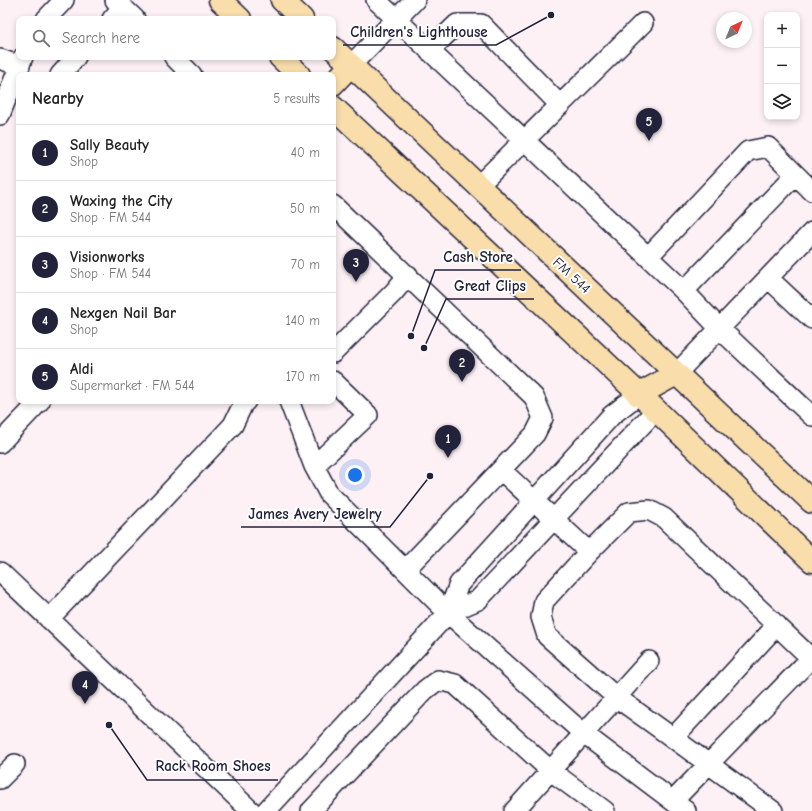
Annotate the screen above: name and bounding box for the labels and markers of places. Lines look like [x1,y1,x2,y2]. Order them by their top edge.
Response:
callout: Children's Lighthouse [343,18,496,45]
pin: 5 [636,108,662,141]
callout: Cash Store [435,243,521,270]
pin: 3 [343,249,369,282]
callout: Great Clips [446,272,534,299]
pin: 2 [449,349,475,382]
pin: 1 [435,425,461,458]
callout: James Avery Jewelry [241,500,390,527]
pin: 4 [72,671,98,704]
callout: Rack Room Shoes [147,753,278,780]

